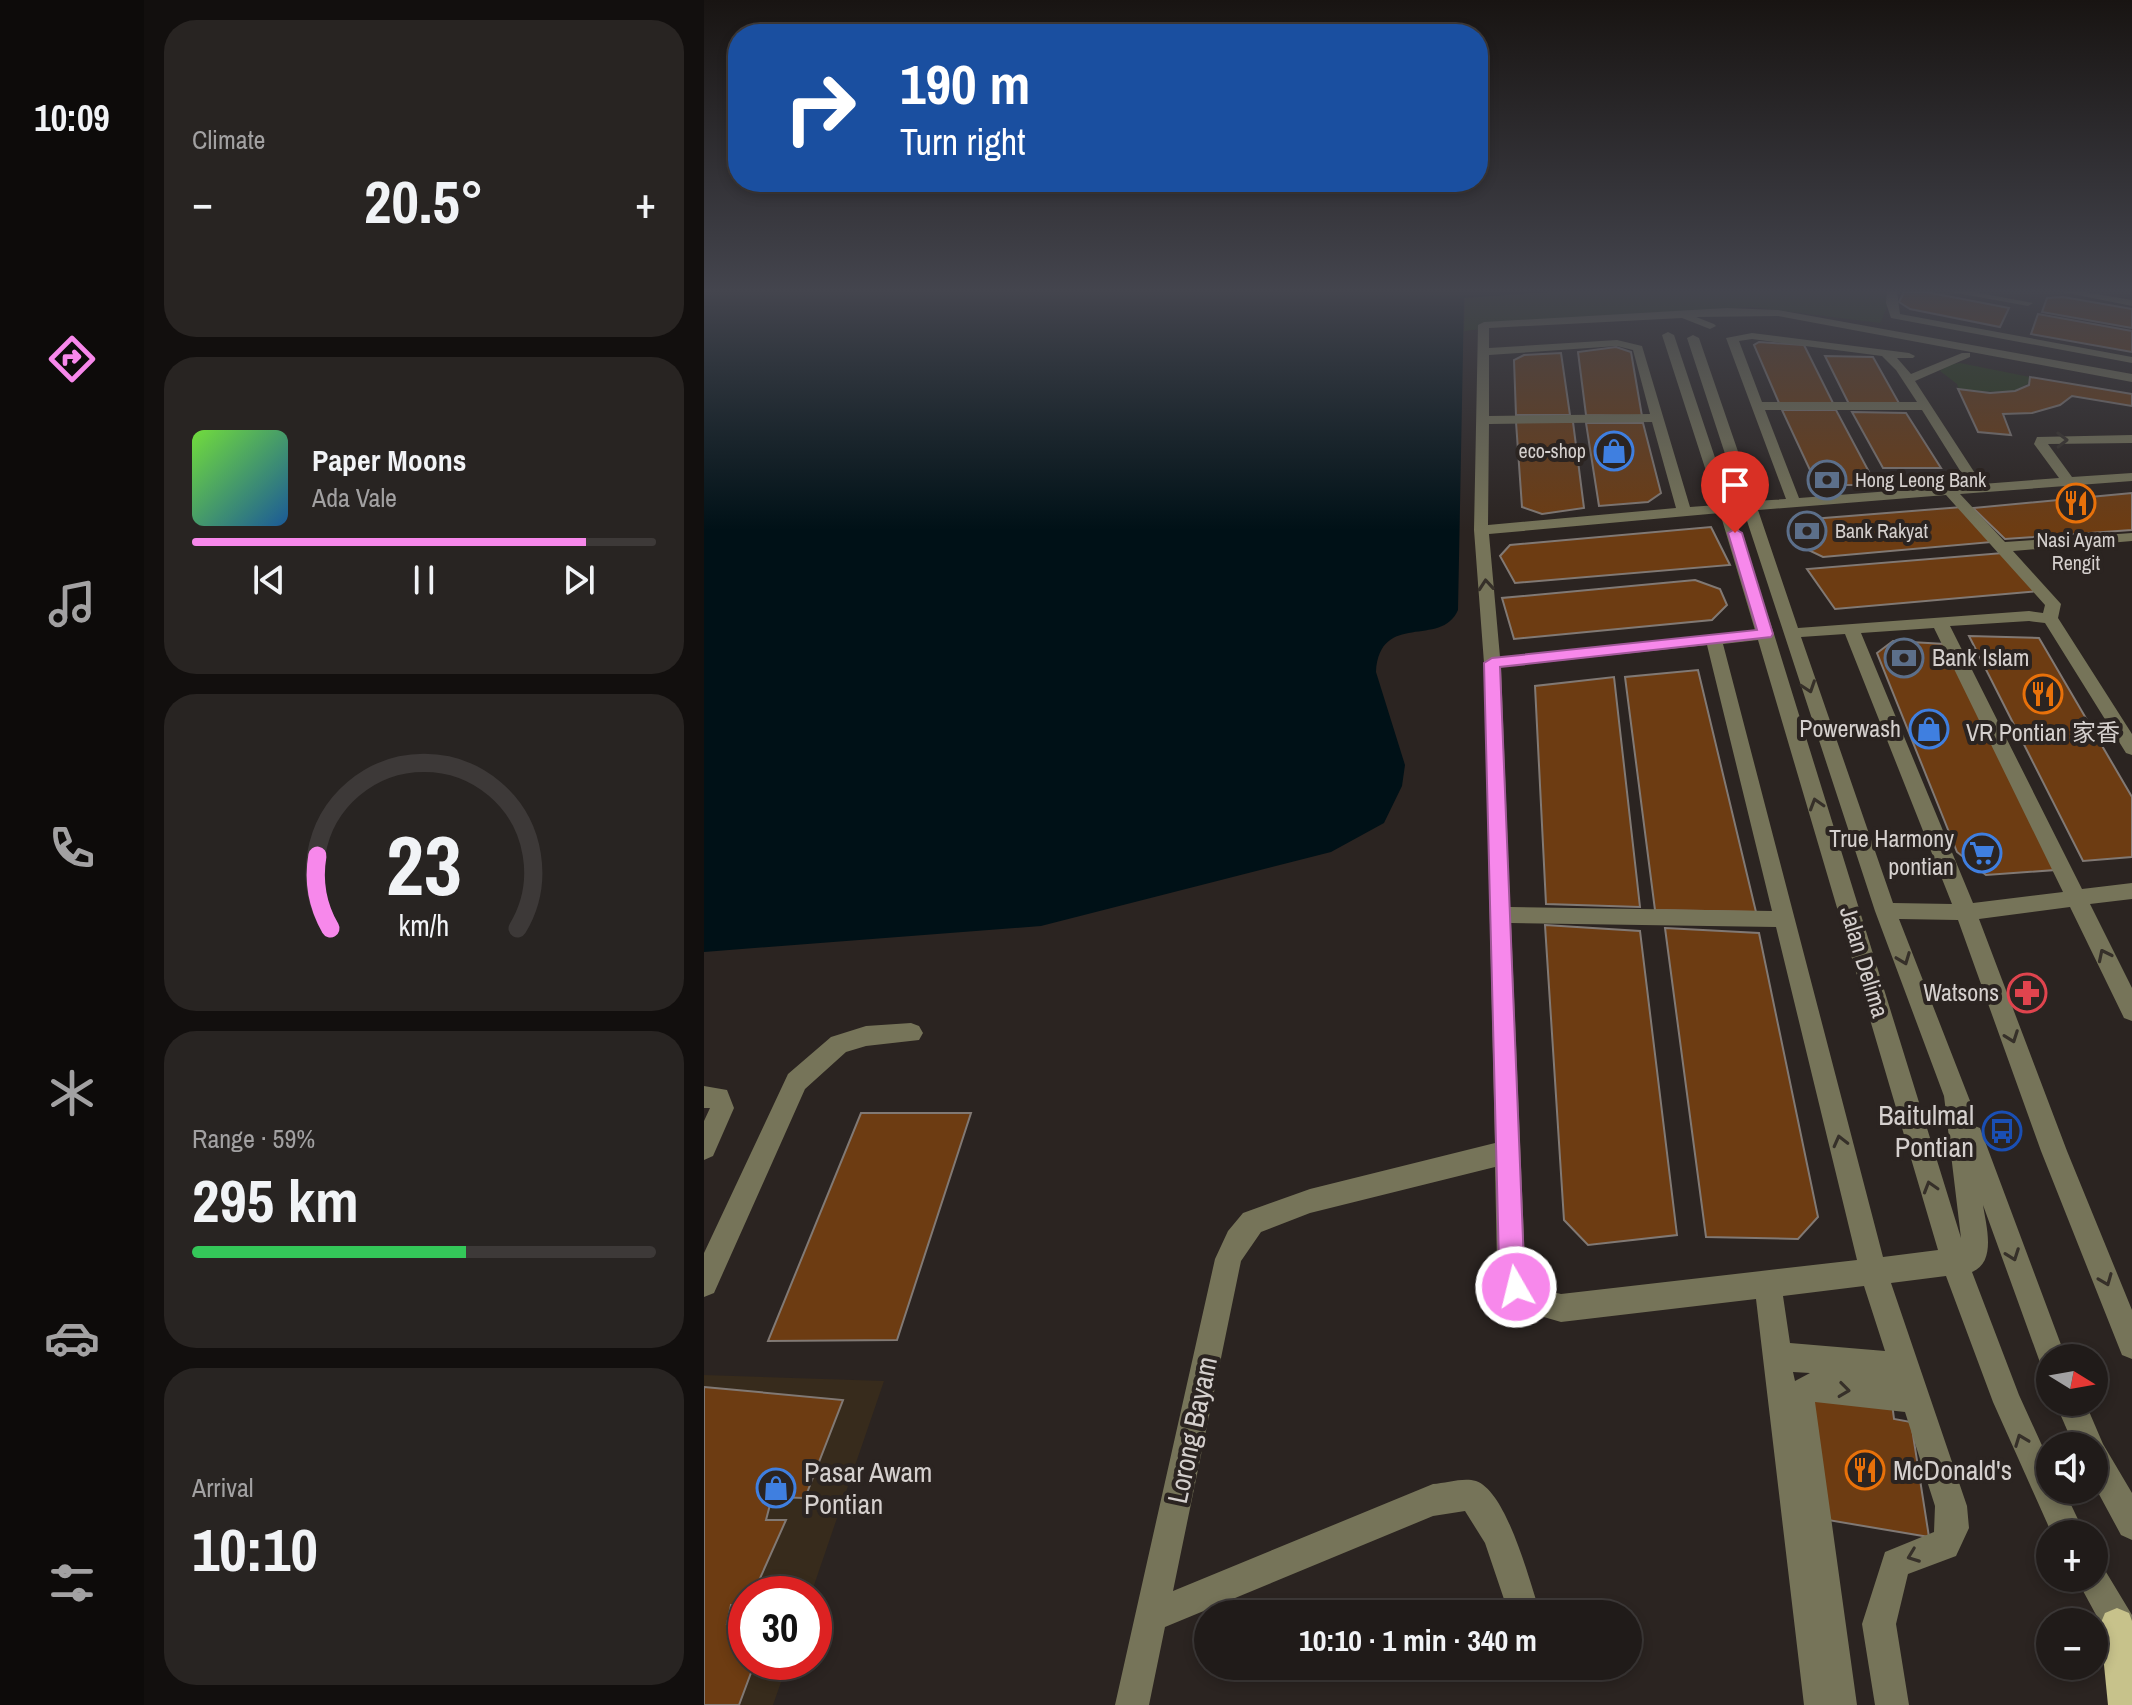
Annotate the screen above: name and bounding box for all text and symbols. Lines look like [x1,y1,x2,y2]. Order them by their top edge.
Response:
text: 190 m [900,46,1030,121]
icon: right [768,56,872,160]
text: 10:09 [34,94,110,142]
text: Turn right [900,118,1025,166]
text: Climate [192,122,265,157]
text: 20.5° [364,161,484,242]
text: − [192,172,213,232]
text: + [635,172,656,232]
icon: directions [44,331,100,387]
shop icon: eco-shop [1593,430,1635,472]
one-way arrow [2056,431,2069,449]
place label: eco-shop [1519,437,1586,464]
text: Paper Moons [312,440,466,480]
pin [1701,451,1769,533]
bank icon: Hong Leong Bank [1806,459,1848,501]
icon: arrive [1713,463,1757,507]
place label: Hong Leong Bank [1855,466,1987,493]
text: Ada Vale [312,480,397,515]
restaurant icon: Nasi Ayam Rengit [2055,482,2097,524]
bank icon: Bank Rakyat [1786,510,1828,552]
place label: Bank Rakyat [1835,517,1928,544]
place label: Nasi Ayam Rengit [2036,526,2116,576]
icon: previous [247,558,291,602]
icon: pause [402,558,446,602]
icon: next [557,558,601,602]
icon: music [44,576,100,632]
one-way arrow [1478,578,1495,591]
bank icon: Bank Islam [1883,637,1925,679]
place label: Bank Islam [1932,641,2029,673]
restaurant icon: VR Pontian 家香 [2022,673,2064,715]
one-way arrow [1799,679,1815,693]
shop icon: Powerwash [1908,708,1950,750]
place label: Powerwash [1799,712,1901,744]
place label: VR Pontian 家香 [1966,716,2120,748]
one-way arrow [1809,797,1825,811]
text: 23 [386,808,462,920]
icon: phone [44,820,100,876]
place label: True Harmony pontian [1829,822,1954,882]
supermarket icon: True Harmony pontian [1961,832,2003,874]
street label: Jalan Delima [1833,902,1897,1021]
text: km/h [399,906,449,945]
one-way arrow [2099,949,2114,964]
one-way arrow [1894,951,1911,965]
pharmacy icon: Watsons [2006,972,2048,1014]
place label: Watsons [1923,976,1999,1008]
one-way arrow [2002,1029,2019,1043]
icon: climate [44,1065,100,1121]
place label: Baitulmal Pontian [1878,1096,1974,1166]
bus stop icon: Baitulmal Pontian [1981,1110,2023,1152]
text: Range · 59% [192,1121,315,1156]
one-way arrow [1833,1135,1850,1149]
text: 295 km [192,1160,359,1241]
one-way arrow [1923,1180,1939,1194]
position arrow [1474,1245,1558,1329]
one-way arrow [2003,1247,2019,1261]
one-way arrow [2096,1272,2113,1286]
icon: car [44,1310,100,1366]
north arrow [2036,1344,2108,1416]
map controls [2036,1344,2108,1680]
street label: Lorong Bayam [1158,1353,1226,1507]
one-way arrow [1838,1381,1851,1398]
button: sound [2036,1432,2108,1504]
one-way arrow [2014,1433,2031,1447]
restaurant icon: McDonald's [1844,1449,1886,1491]
place label: McDonald's [1893,1451,2012,1489]
place label: Pasar Awam Pontian [804,1453,933,1523]
shop icon: Pasar Awam Pontian [755,1467,797,1509]
text: Arrival [192,1470,254,1505]
text: 10:10 [192,1509,318,1590]
button: + [2036,1520,2108,1592]
one-way arrow [1907,1546,1921,1563]
icon: filters [44,1555,100,1611]
speed limit sign: 30 [728,1576,832,1680]
button: − [2036,1608,2108,1680]
text: 10:10 · 1 min · 340 m [1299,1620,1537,1660]

